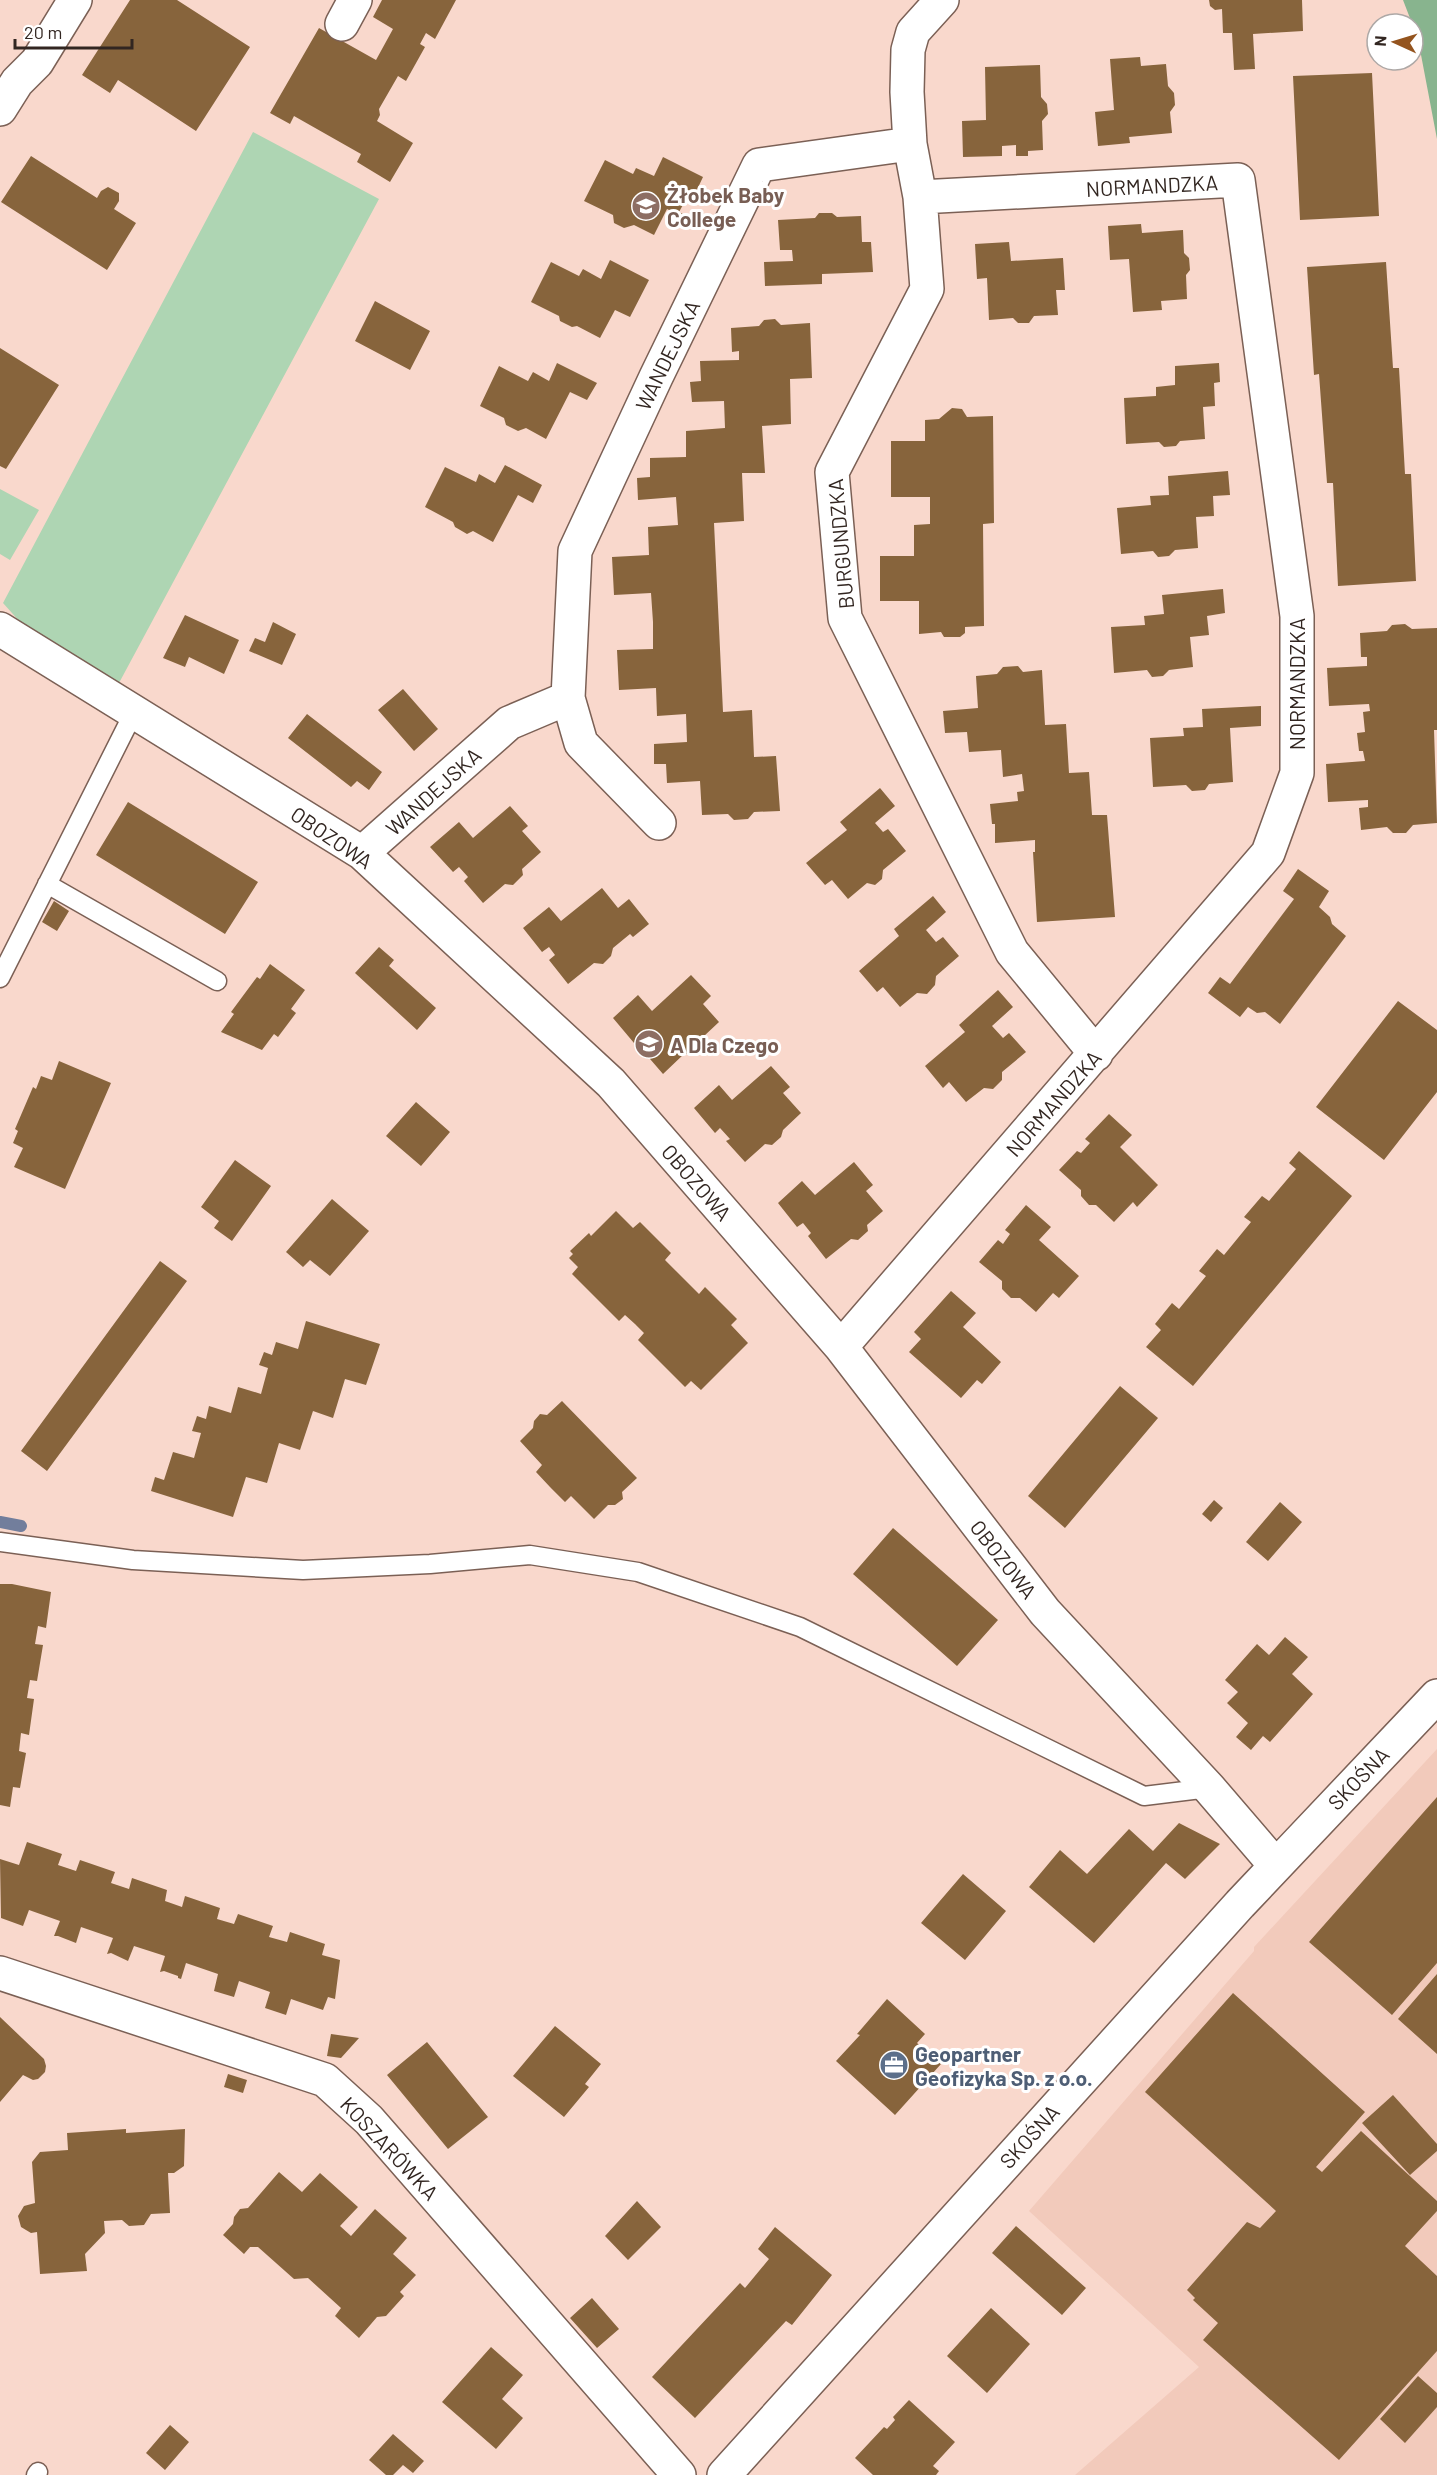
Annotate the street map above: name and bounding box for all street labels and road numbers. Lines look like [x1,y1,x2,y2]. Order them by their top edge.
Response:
street label: NORMANDZKA [1085,169,1219,201]
street label: WANDEJSKA [630,296,705,414]
street label: BURGUNDZKA [822,478,858,610]
street label: NORMANDZKA [1284,618,1309,750]
street label: WANDEJSKA [380,742,486,840]
street label: OBOZOWA [286,801,378,873]
street label: NORMANDZKA [1000,1045,1106,1161]
street label: OBOZOWA [657,1139,737,1225]
street label: OBOZOWA [966,1515,1043,1604]
street label: SKOŚNA [1322,1741,1394,1814]
street label: KOSZARÓWKA [336,2091,444,2205]
street label: SKOŚNA [994,2099,1064,2173]

